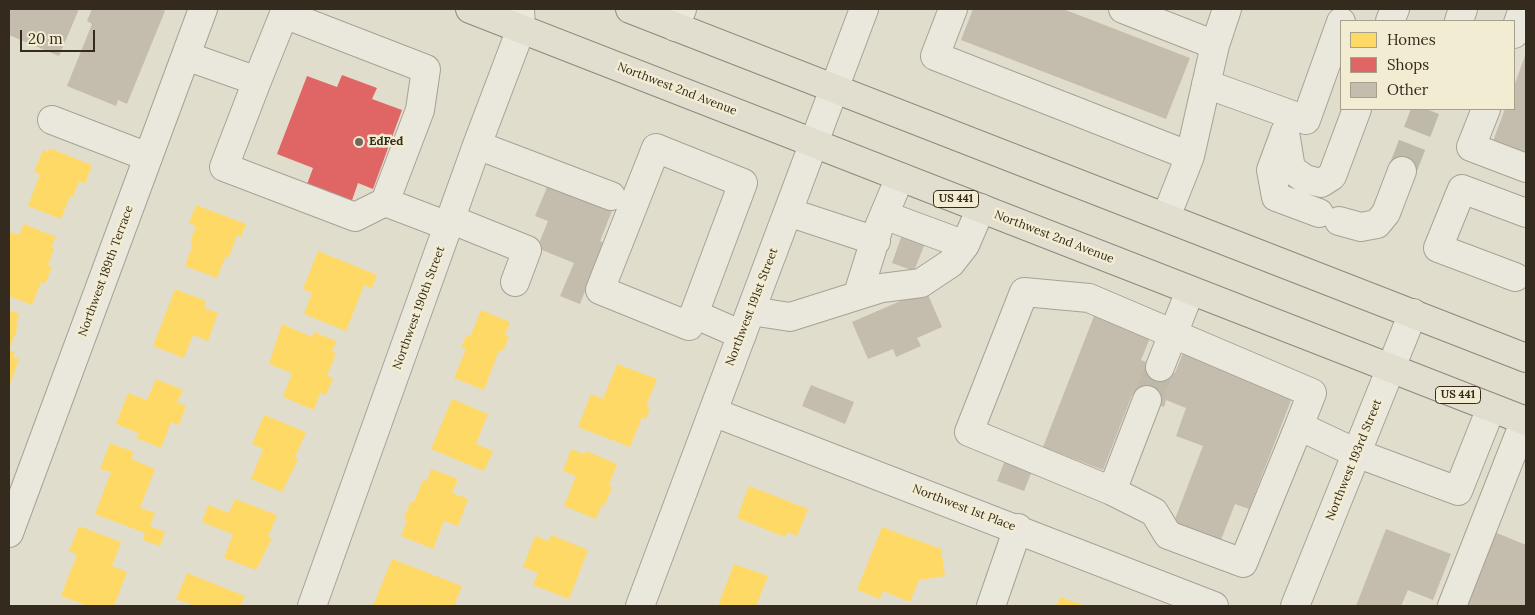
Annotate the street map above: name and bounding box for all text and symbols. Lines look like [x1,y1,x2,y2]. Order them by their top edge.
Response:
scale bar [22,20,98,52]
legend [1340,20,1515,110]
text: 20 m [28,29,63,48]
text: Homes [1387,30,1436,49]
text: Shops [1387,55,1429,74]
street label: Northwest 2nd Avenue [615,59,739,119]
text: Other [1387,80,1428,99]
place label: EdFed [369,135,403,149]
marker: EdFed [353,136,365,148]
road number: US 441 [934,190,978,208]
street label: Northwest 189th Terrace [76,204,136,338]
street label: Northwest 2nd Avenue [992,207,1116,267]
street label: Northwest 190th Street [390,244,448,372]
street label: Northwest 191st Street [723,246,781,368]
road number: US 441 [1436,386,1480,404]
street label: Northwest 193rd Street [1323,397,1385,523]
street label: Northwest 1st Place [910,482,1018,534]

